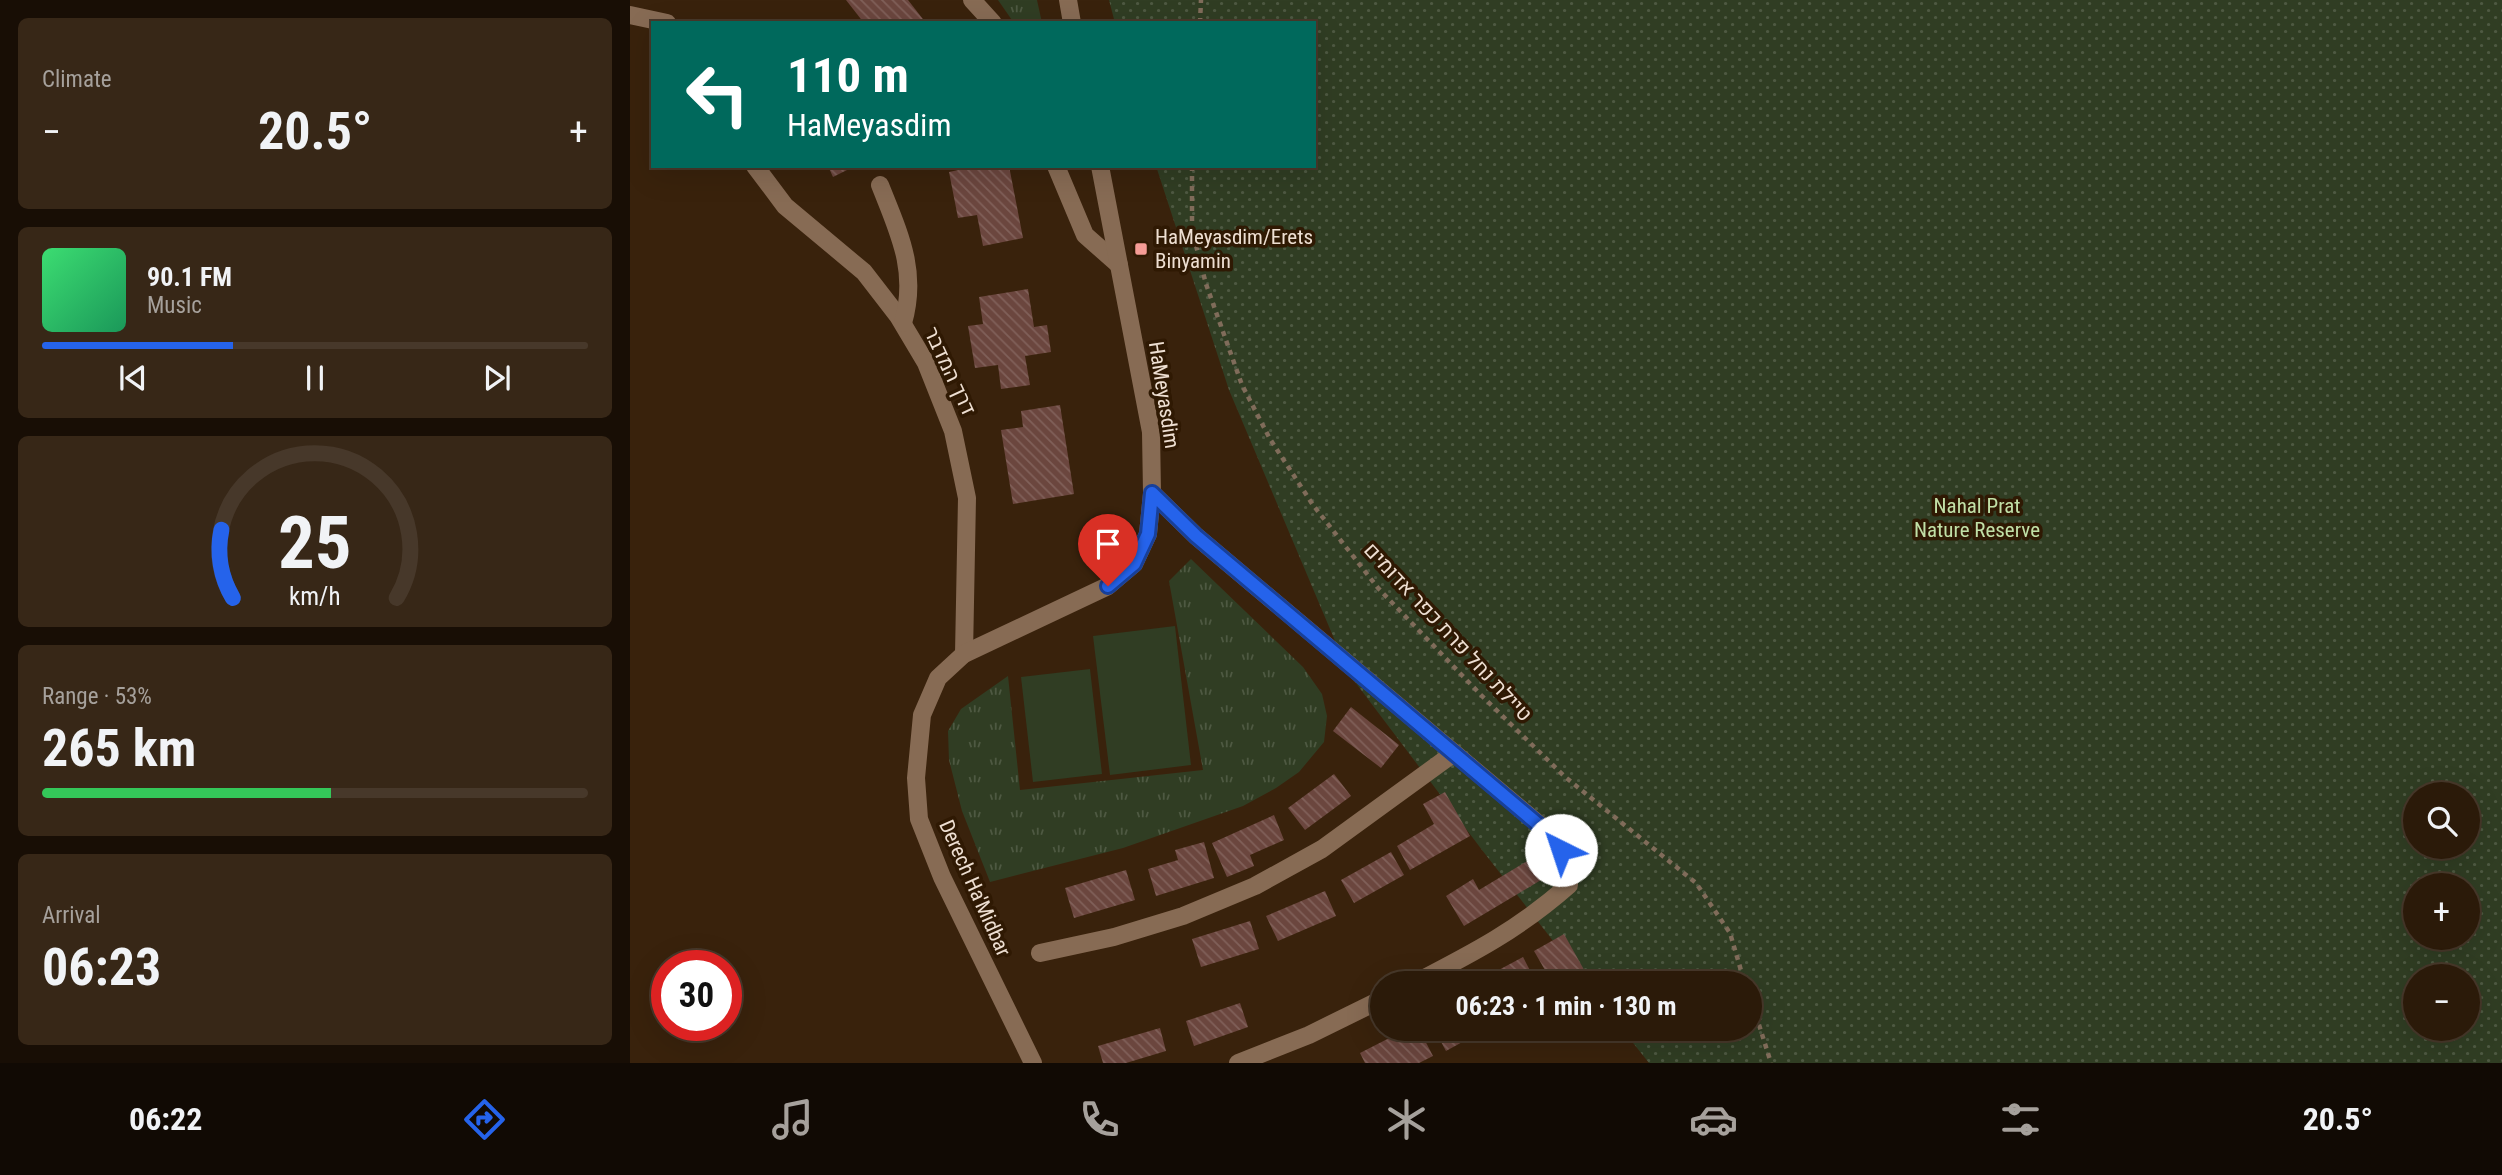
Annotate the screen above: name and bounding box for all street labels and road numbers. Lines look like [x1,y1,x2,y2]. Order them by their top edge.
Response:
street label: דרך המדבר [919,323,981,419]
street label: HaMeyasdim [1144,340,1184,450]
street label: טיילת נחל פרת כפר אדומים [1359,538,1537,726]
street label: Derech Ha'Midbar [934,816,1016,960]

